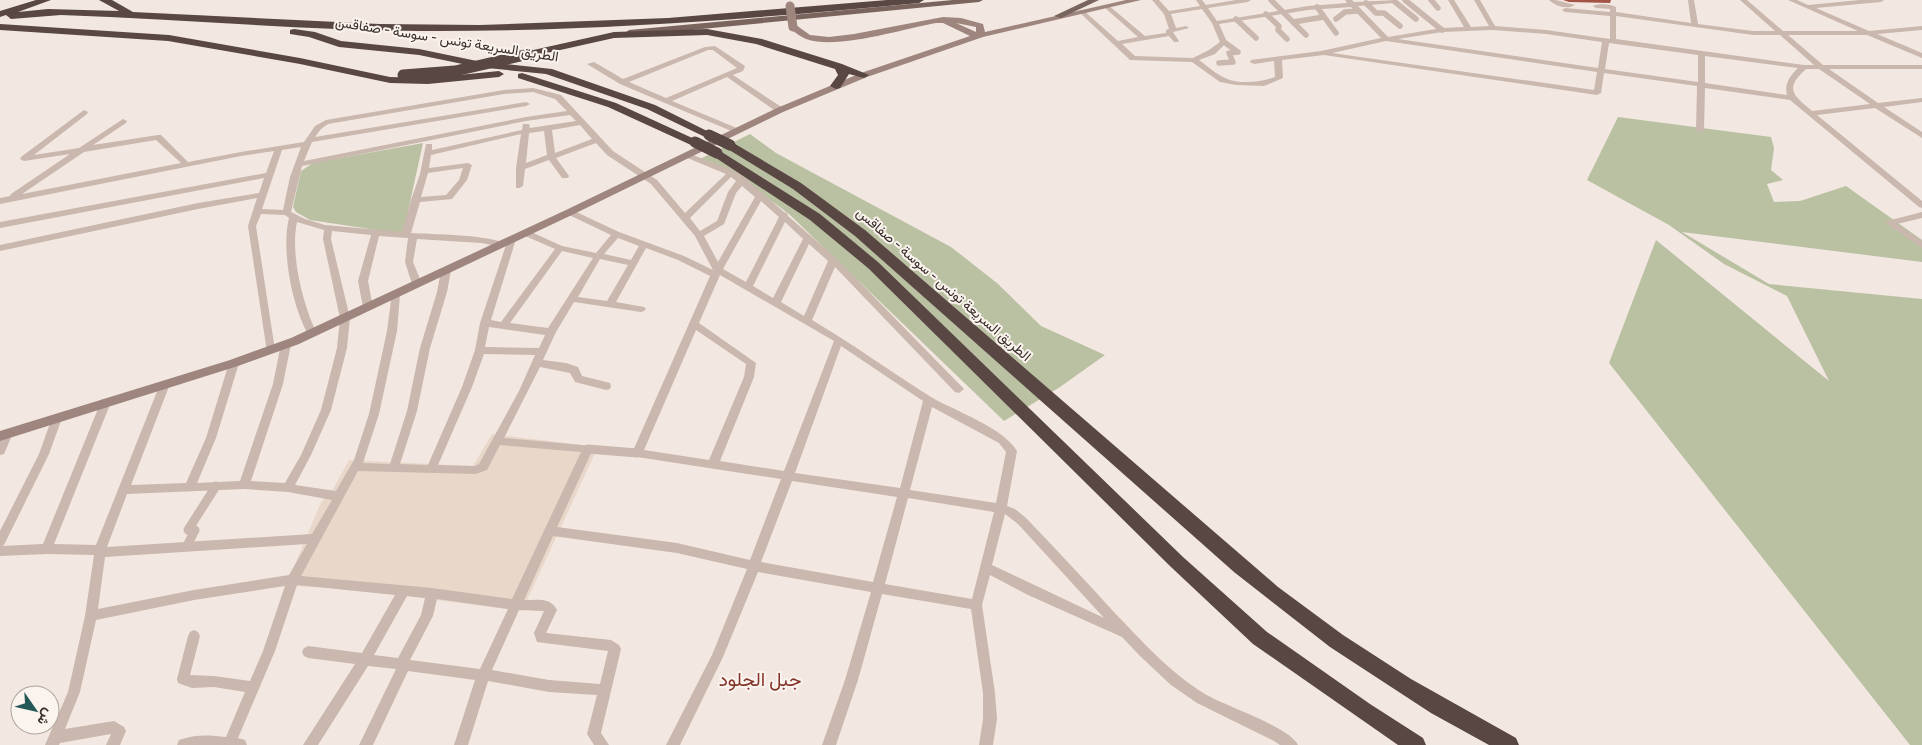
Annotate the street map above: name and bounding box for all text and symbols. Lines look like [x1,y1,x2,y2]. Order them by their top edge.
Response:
street label: الطريق السريعة تونس - سوسة - صفاقس [334,12,560,66]
street label: الطريق السريعة تونس - سوسة - صفاقس [853,203,1035,365]
district label: جبل الجلود [719,668,801,691]
north arrow [10,685,60,735]
text: ش [34,705,58,729]

